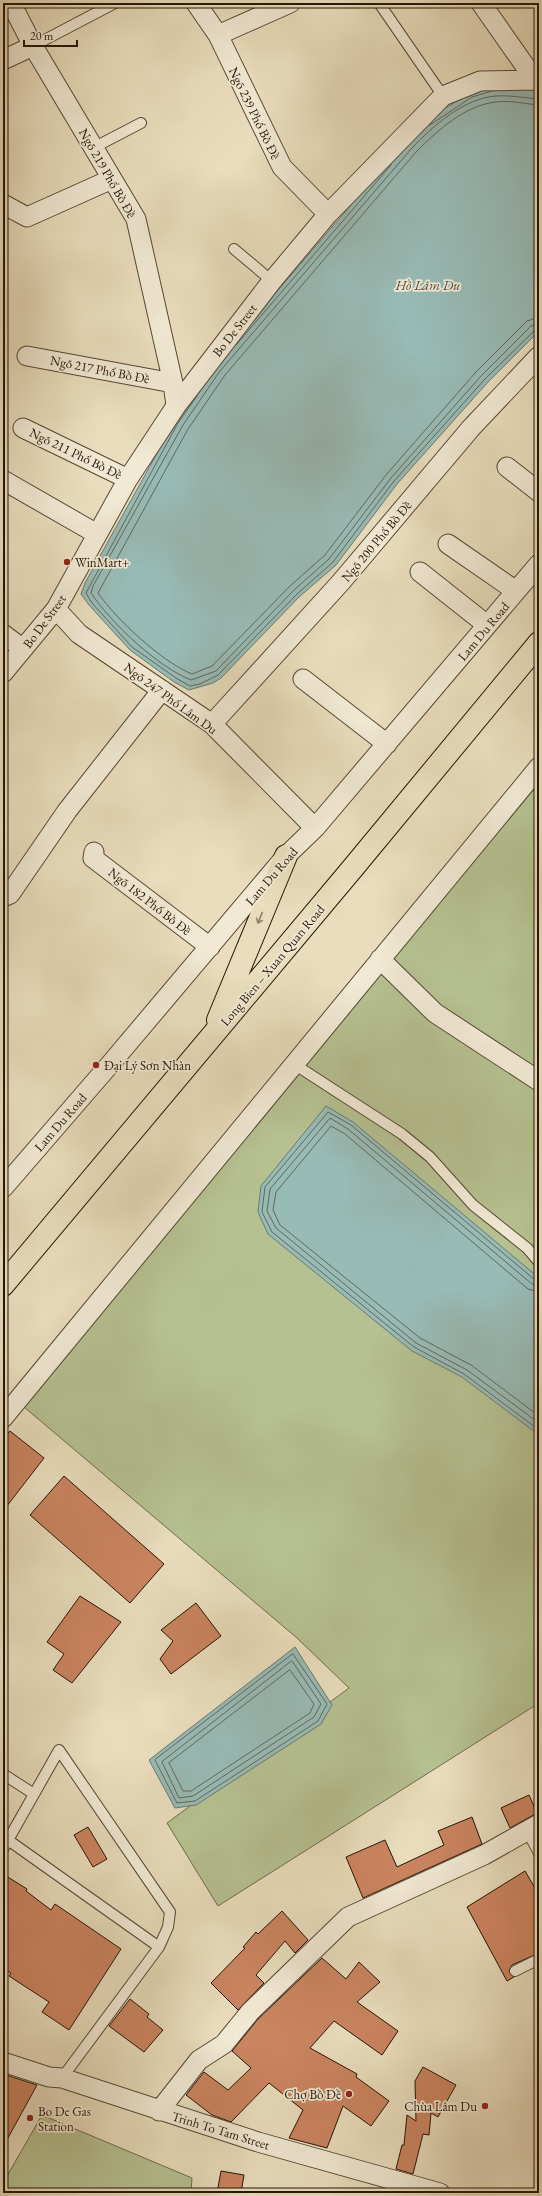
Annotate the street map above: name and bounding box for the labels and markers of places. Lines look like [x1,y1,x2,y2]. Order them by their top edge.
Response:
place label: WinMart+ [75,554,130,571]
marker: WinMart+ [62,557,72,567]
place label: Đại Lý Sơn Nhàn [104,1057,191,1074]
marker: Đại Lý Sơn Nhàn [91,1060,101,1070]
place label: Chợ Bồ Đề [284,2086,341,2103]
marker: Chợ Bồ Đề [344,2089,354,2099]
place label: Chùa Lâm Du [404,2098,477,2115]
marker: Chùa Lâm Du [480,2101,490,2111]
place label: Bo De Gas Station [38,2103,91,2135]
marker: Bo De Gas Station [25,2113,35,2123]

